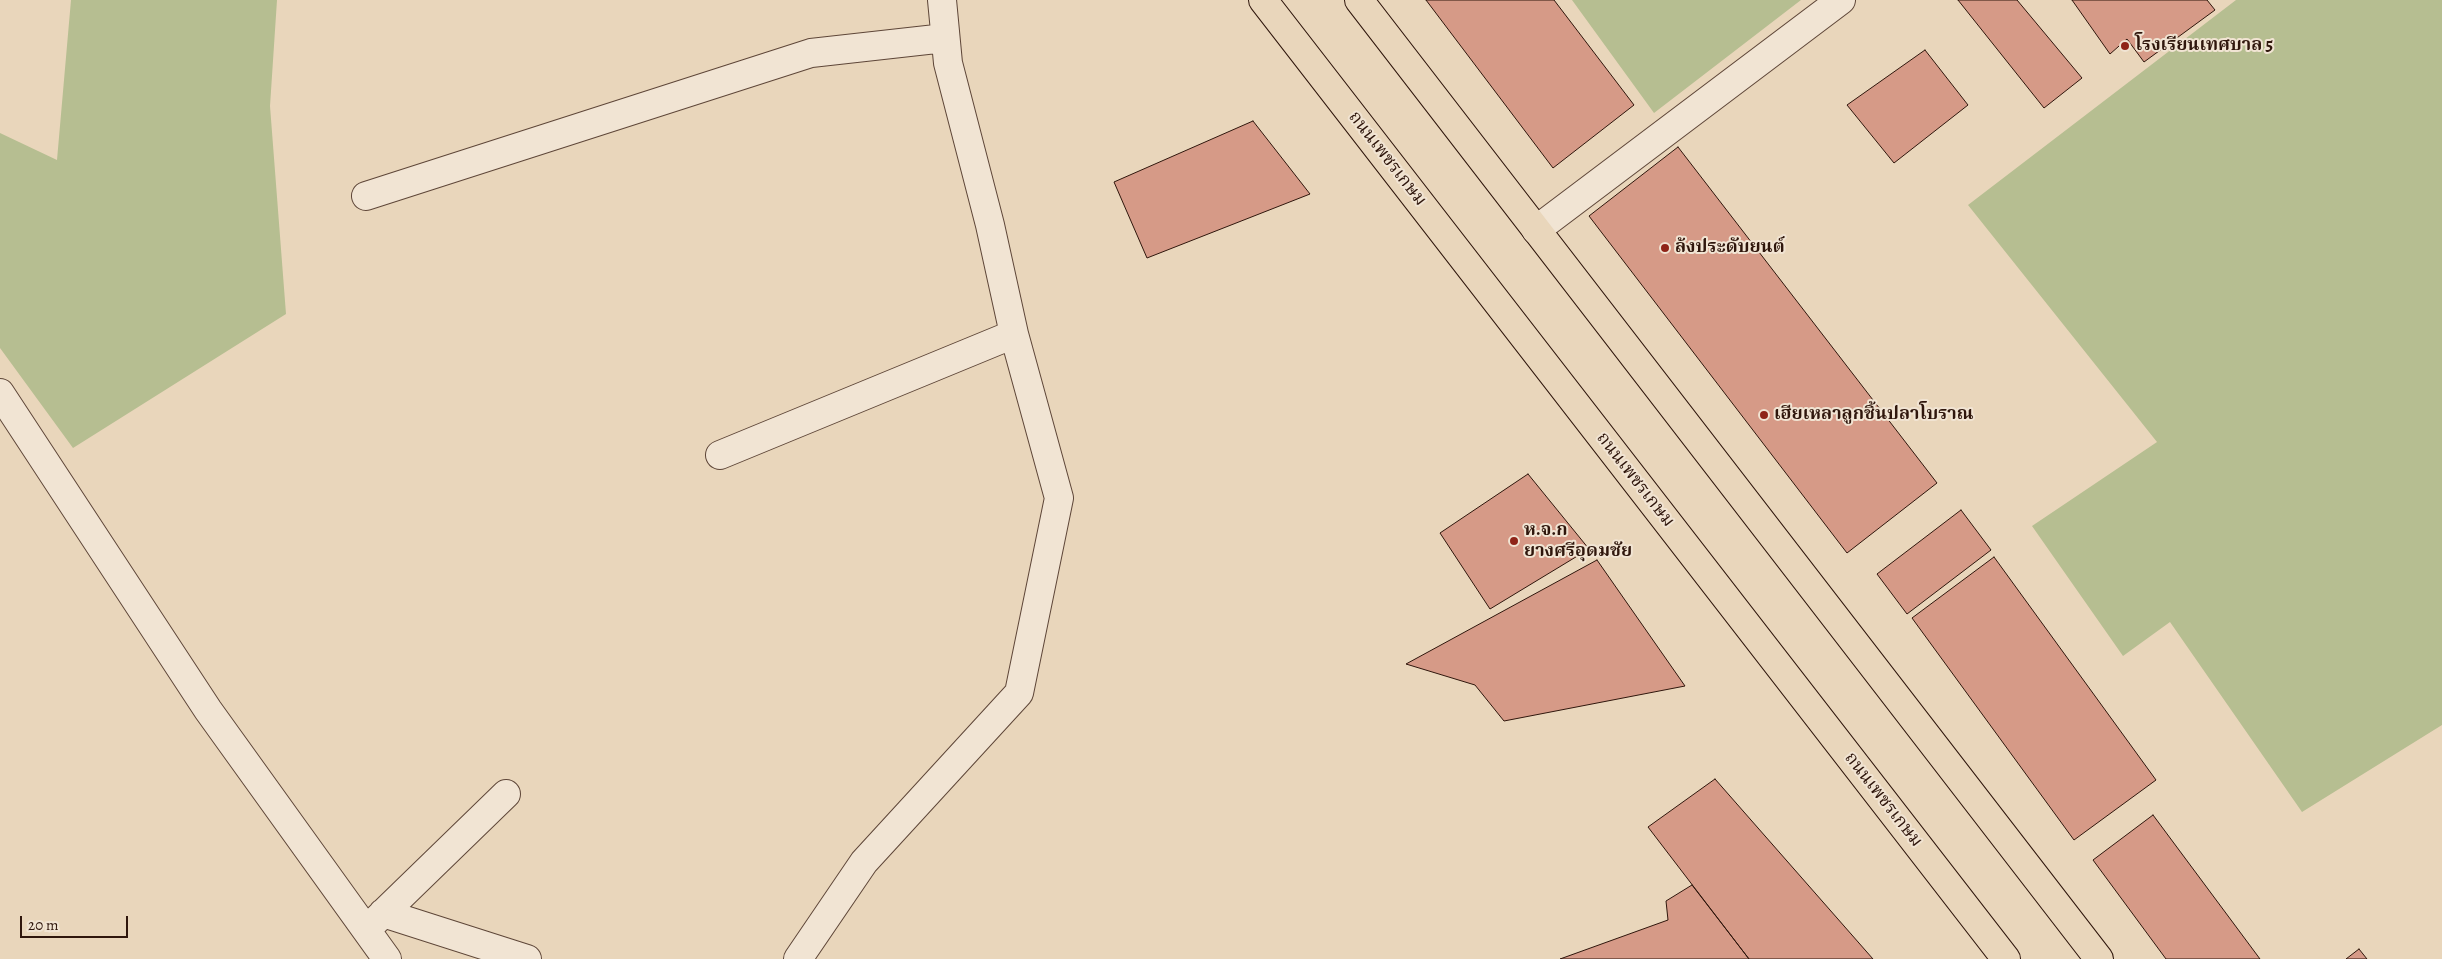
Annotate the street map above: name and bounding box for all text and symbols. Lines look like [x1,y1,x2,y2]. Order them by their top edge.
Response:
place label: โรงเรียนเทศบาล 5 [2135,35,2273,57]
marker: โรงเรียนเทศบาล 5 [2119,40,2131,52]
street label: ถนนเพชรเกษม [1343,107,1431,211]
place label: ล้งประดับยนต์ [1675,237,1785,259]
marker: ล้งประดับยนต์ [1659,242,1671,254]
place label: เฮียเหลาลูกชิ้นปลาโบราณ [1774,404,1973,426]
marker: เฮียเหลาลูกชิ้นปลาโบราณ [1758,409,1770,421]
street label: ถนนเพชรเกษม [1591,428,1679,532]
place label: ห.จ.ก ยางศรีอุดมชัย [1524,520,1632,562]
marker: ห.จ.ก ยางศรีอุดมชัย [1508,535,1520,547]
street label: ถนนเพชรเกษม [1839,748,1927,852]
scale bar [22,906,130,938]
text: 20 m [28,915,59,935]

